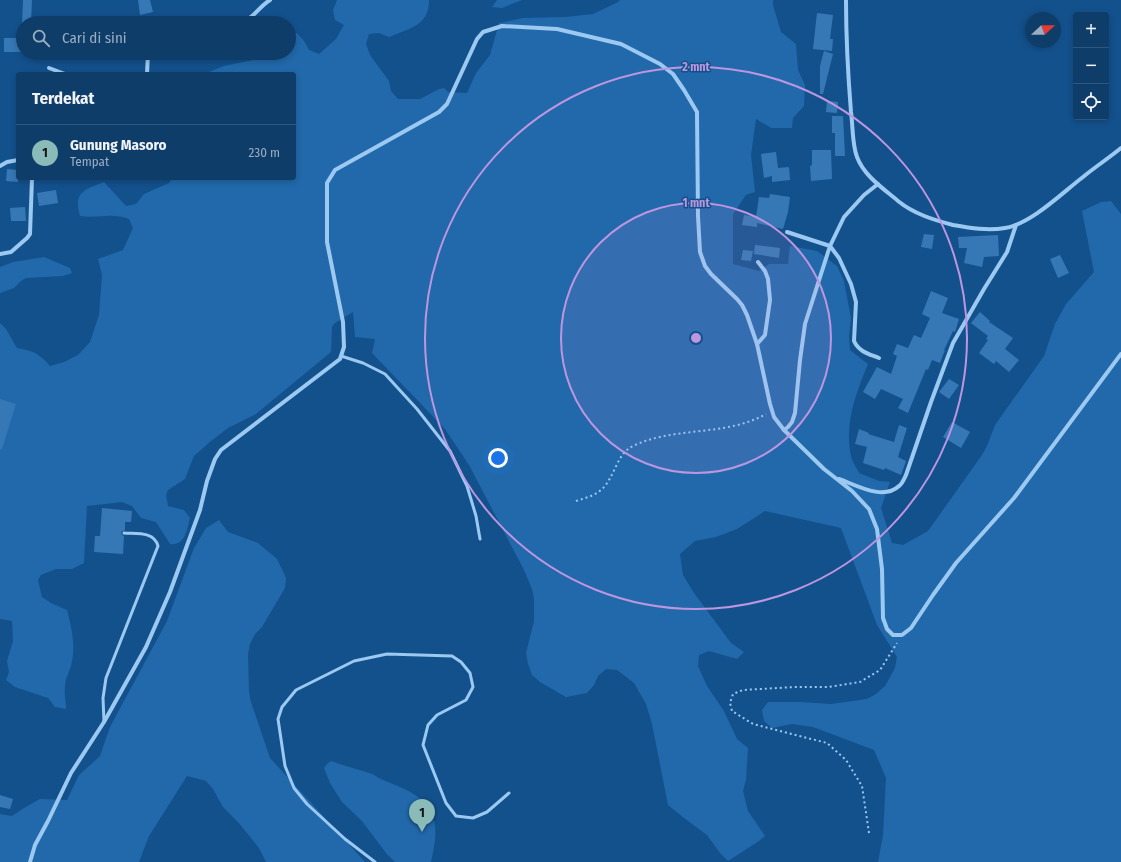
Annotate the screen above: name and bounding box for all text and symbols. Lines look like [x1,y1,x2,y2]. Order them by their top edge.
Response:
north arrow [1025,12,1061,48]
map controls [1073,12,1109,120]
button: + [1073,12,1109,48]
search box [16,16,296,60]
icon: search [30,27,52,49]
text: Cari di sini [62,29,127,47]
button: − [1073,48,1109,84]
text: 2 mnt [681,60,711,74]
button: locate [1073,84,1109,120]
text: Terdekat [32,88,94,109]
text: Gunung Masoro [70,136,167,154]
text: 1 [42,145,48,160]
text: 230 m [249,145,280,160]
text: Tempat [70,154,109,169]
text: 1 mnt [682,196,710,210]
centre of rings [689,331,703,345]
your location [488,448,508,468]
pin: 1 [409,799,435,832]

